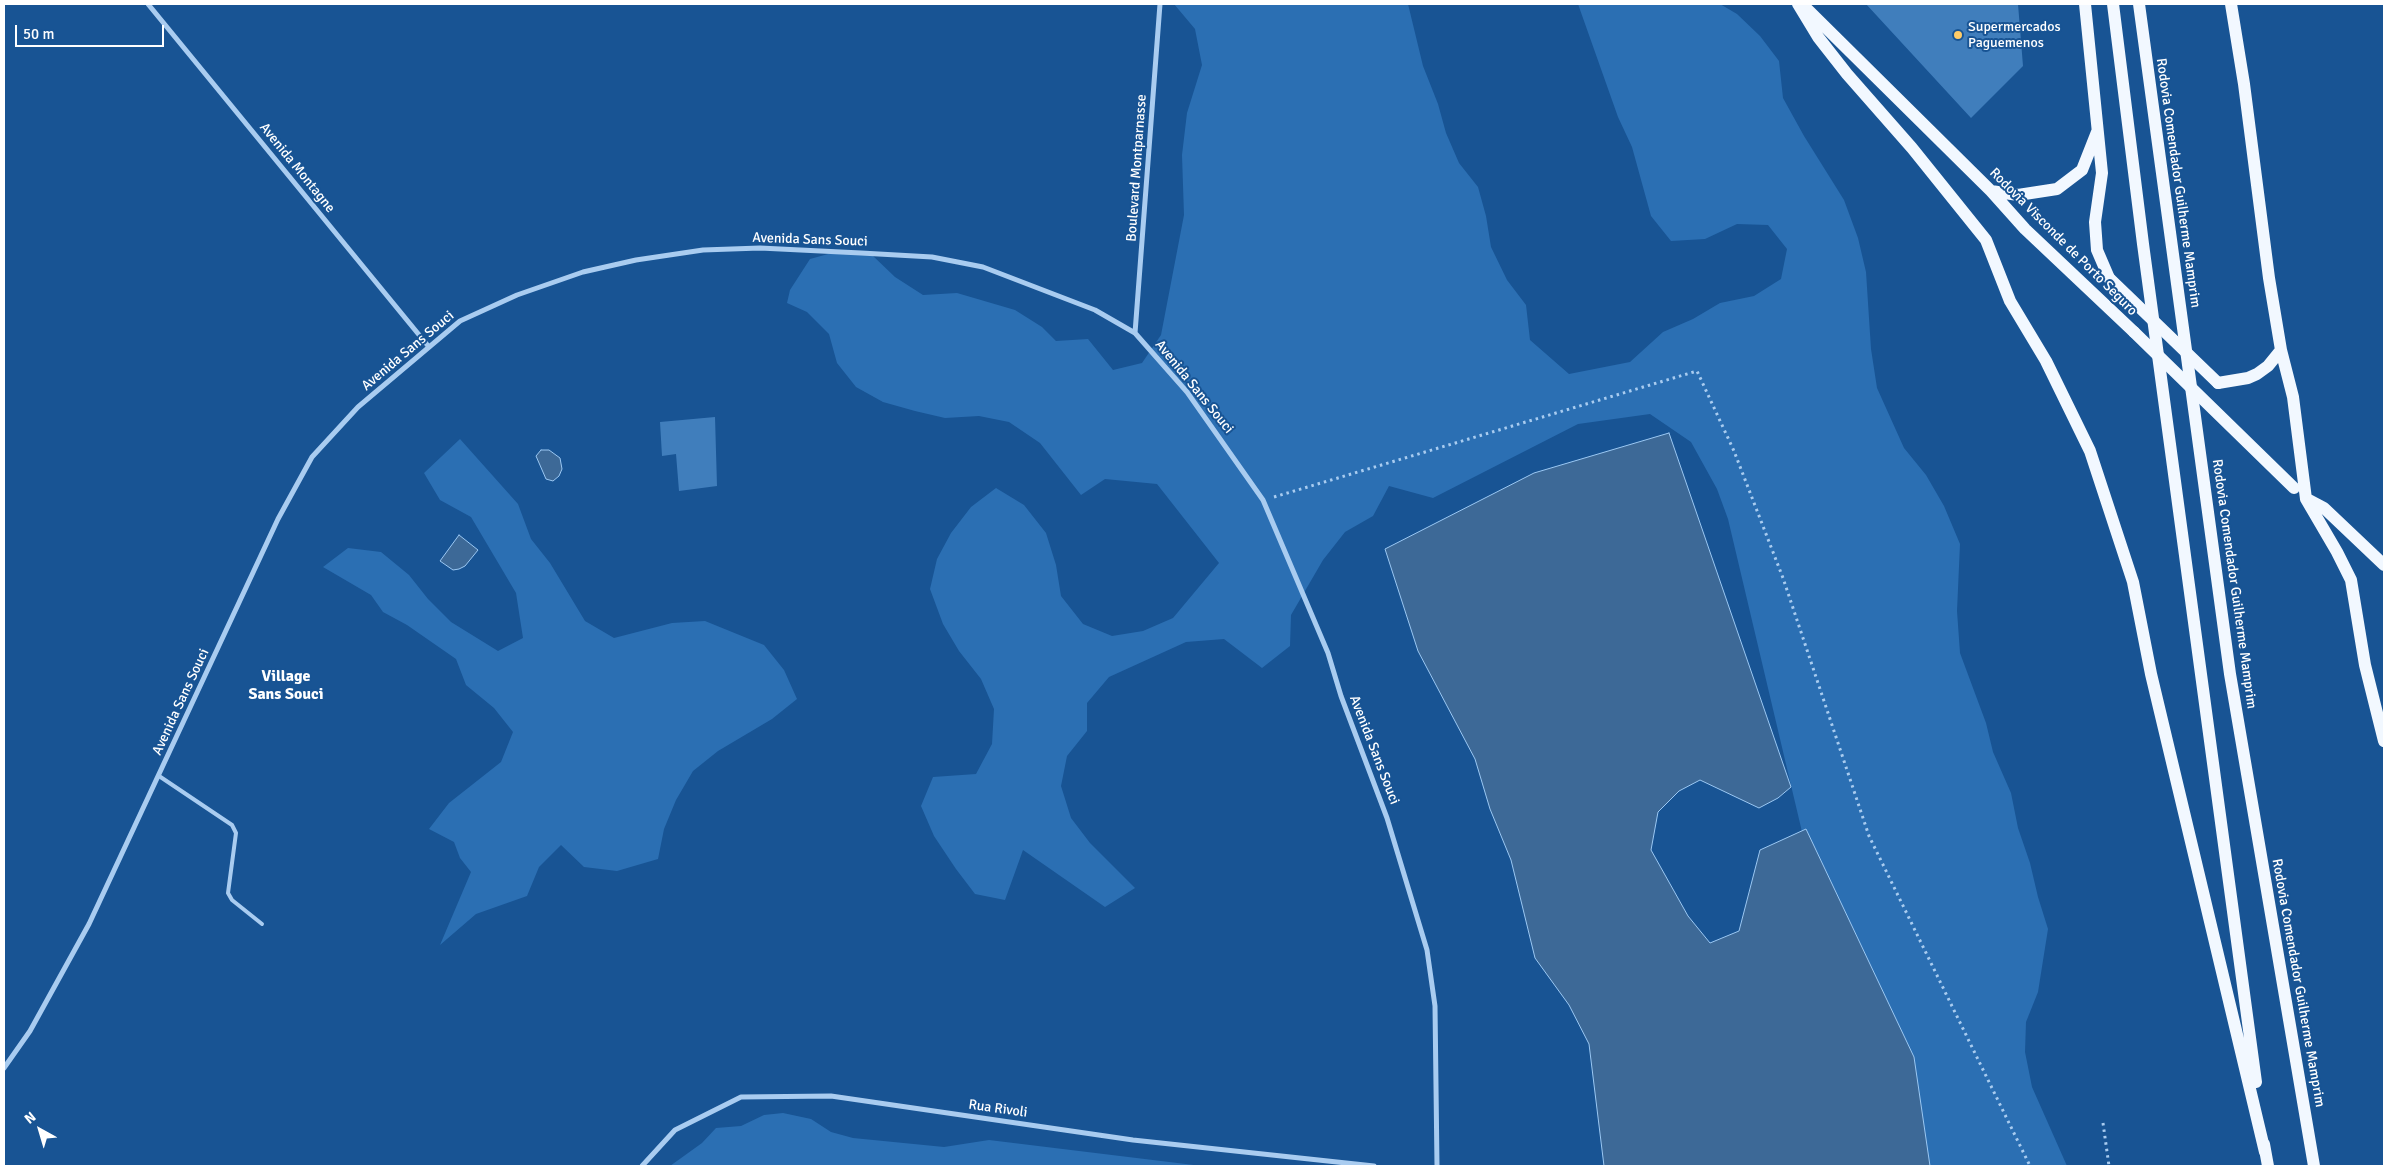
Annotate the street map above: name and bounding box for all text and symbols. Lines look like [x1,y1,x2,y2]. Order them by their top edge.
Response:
scale bar [18,15,166,47]
place label: Supermercados Paguemenos [1968,19,2061,52]
text: 50 m [23,25,54,43]
marker: Supermercados Paguemenos [1952,29,1964,41]
street label: Rodovia Comendador Guilherme Mamprim [2152,57,2204,309]
street label: Boulevard Montparnasse [1123,94,1151,242]
street label: Avenida Montagne [256,120,338,216]
street label: Rodovia Visconde de Porto Seguro [1986,165,2140,319]
street label: Avenida Sans Souci [752,230,868,250]
street label: Avenida Sans Souci [358,307,458,395]
street label: Avenida Sans Souci [1151,337,1237,437]
street label: Rodovia Comendador Guilherme Mamprim [2208,458,2260,710]
street label: Avenida Sans Souci [149,646,213,758]
district label: Village Sans Souci [248,667,324,705]
street label: Avenida Sans Souci [1345,693,1403,807]
street label: Rodovia Comendador Guilherme Mamprim [2268,857,2328,1109]
street label: Rua Rivoli [967,1097,1029,1121]
north arrow [15,1105,65,1155]
text: N [21,1108,39,1128]

